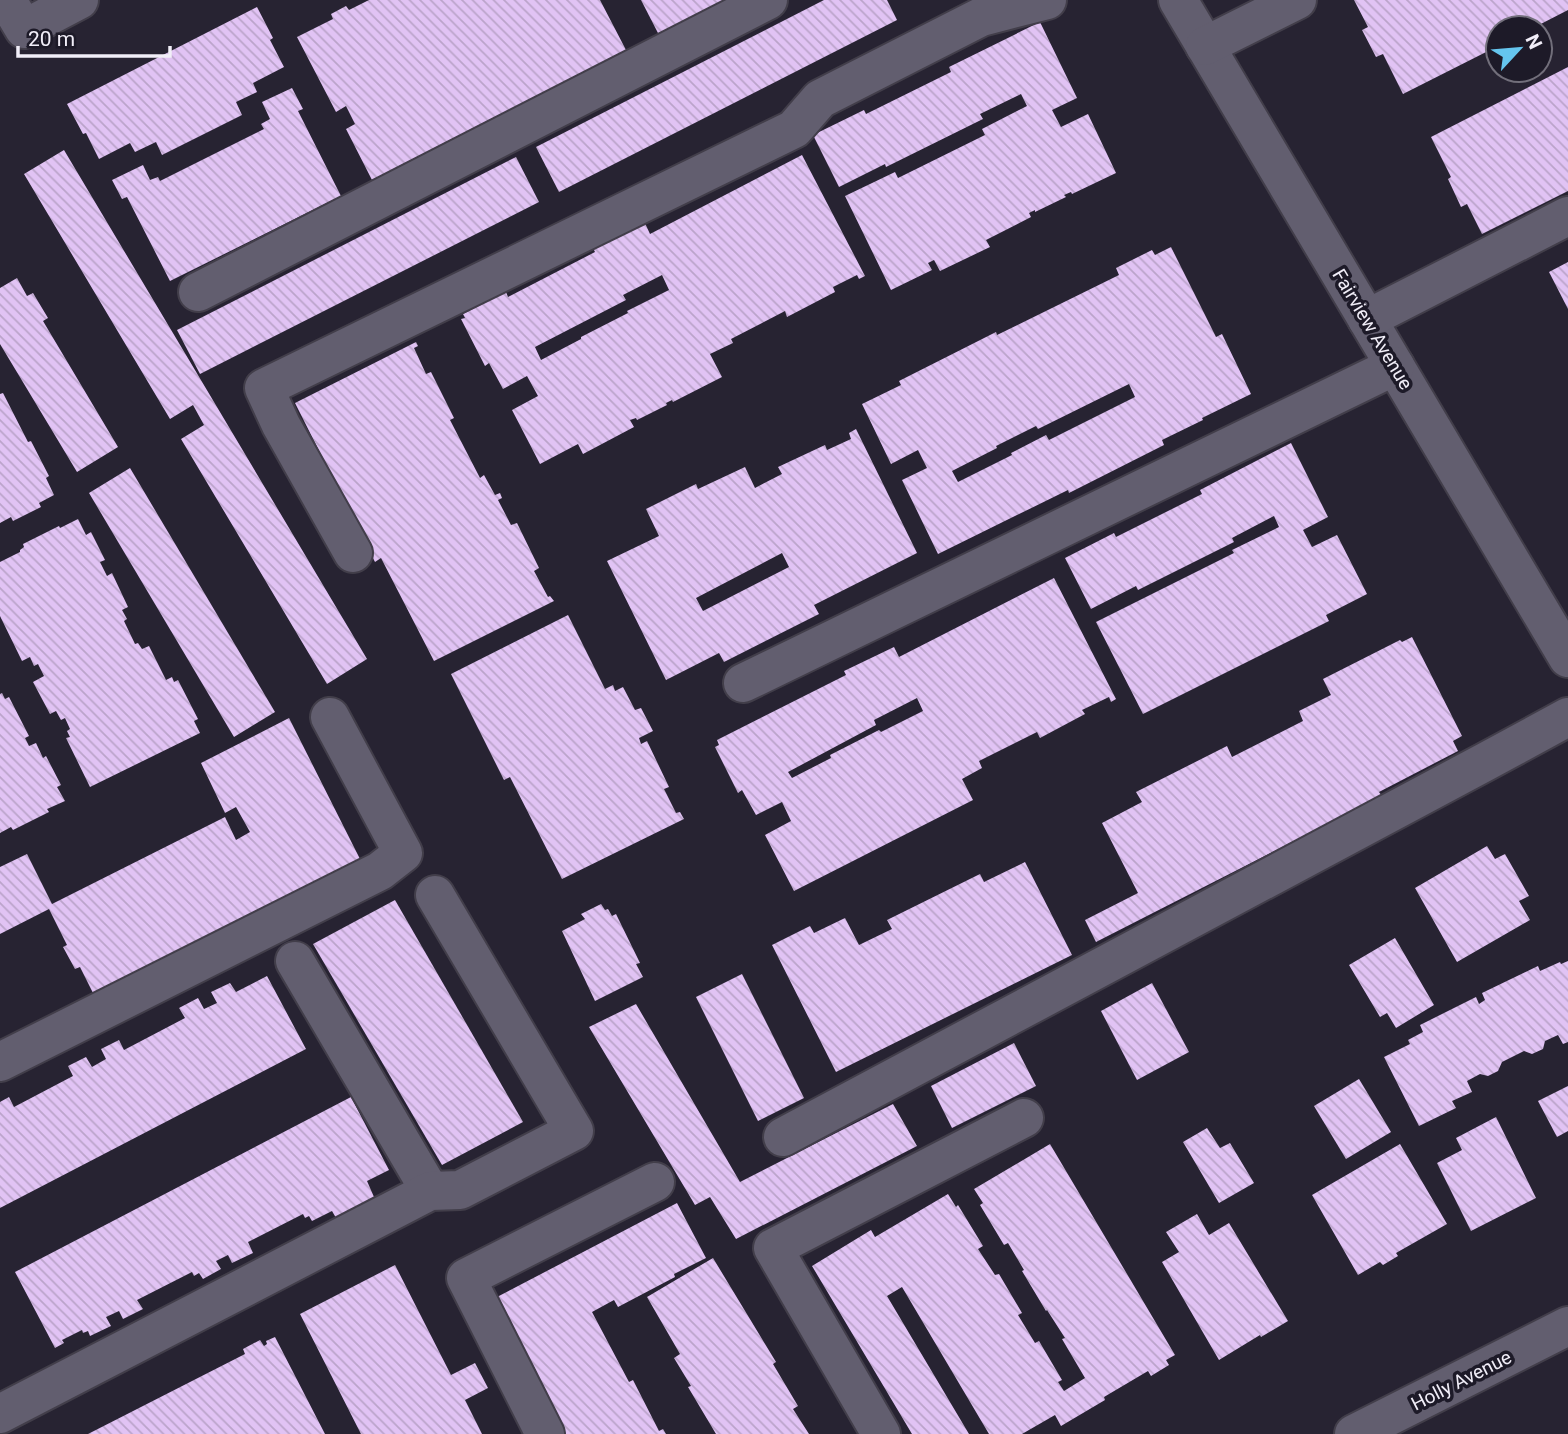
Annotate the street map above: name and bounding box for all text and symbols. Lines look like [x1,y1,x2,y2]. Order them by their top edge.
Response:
scale bar [18,14,170,58]
north arrow [1484,14,1554,84]
text: 20 m [28,27,75,51]
text: N [1521,31,1547,53]
street label: Fairview Avenue [1327,265,1418,394]
street label: Holly Avenue [1407,1345,1515,1416]

